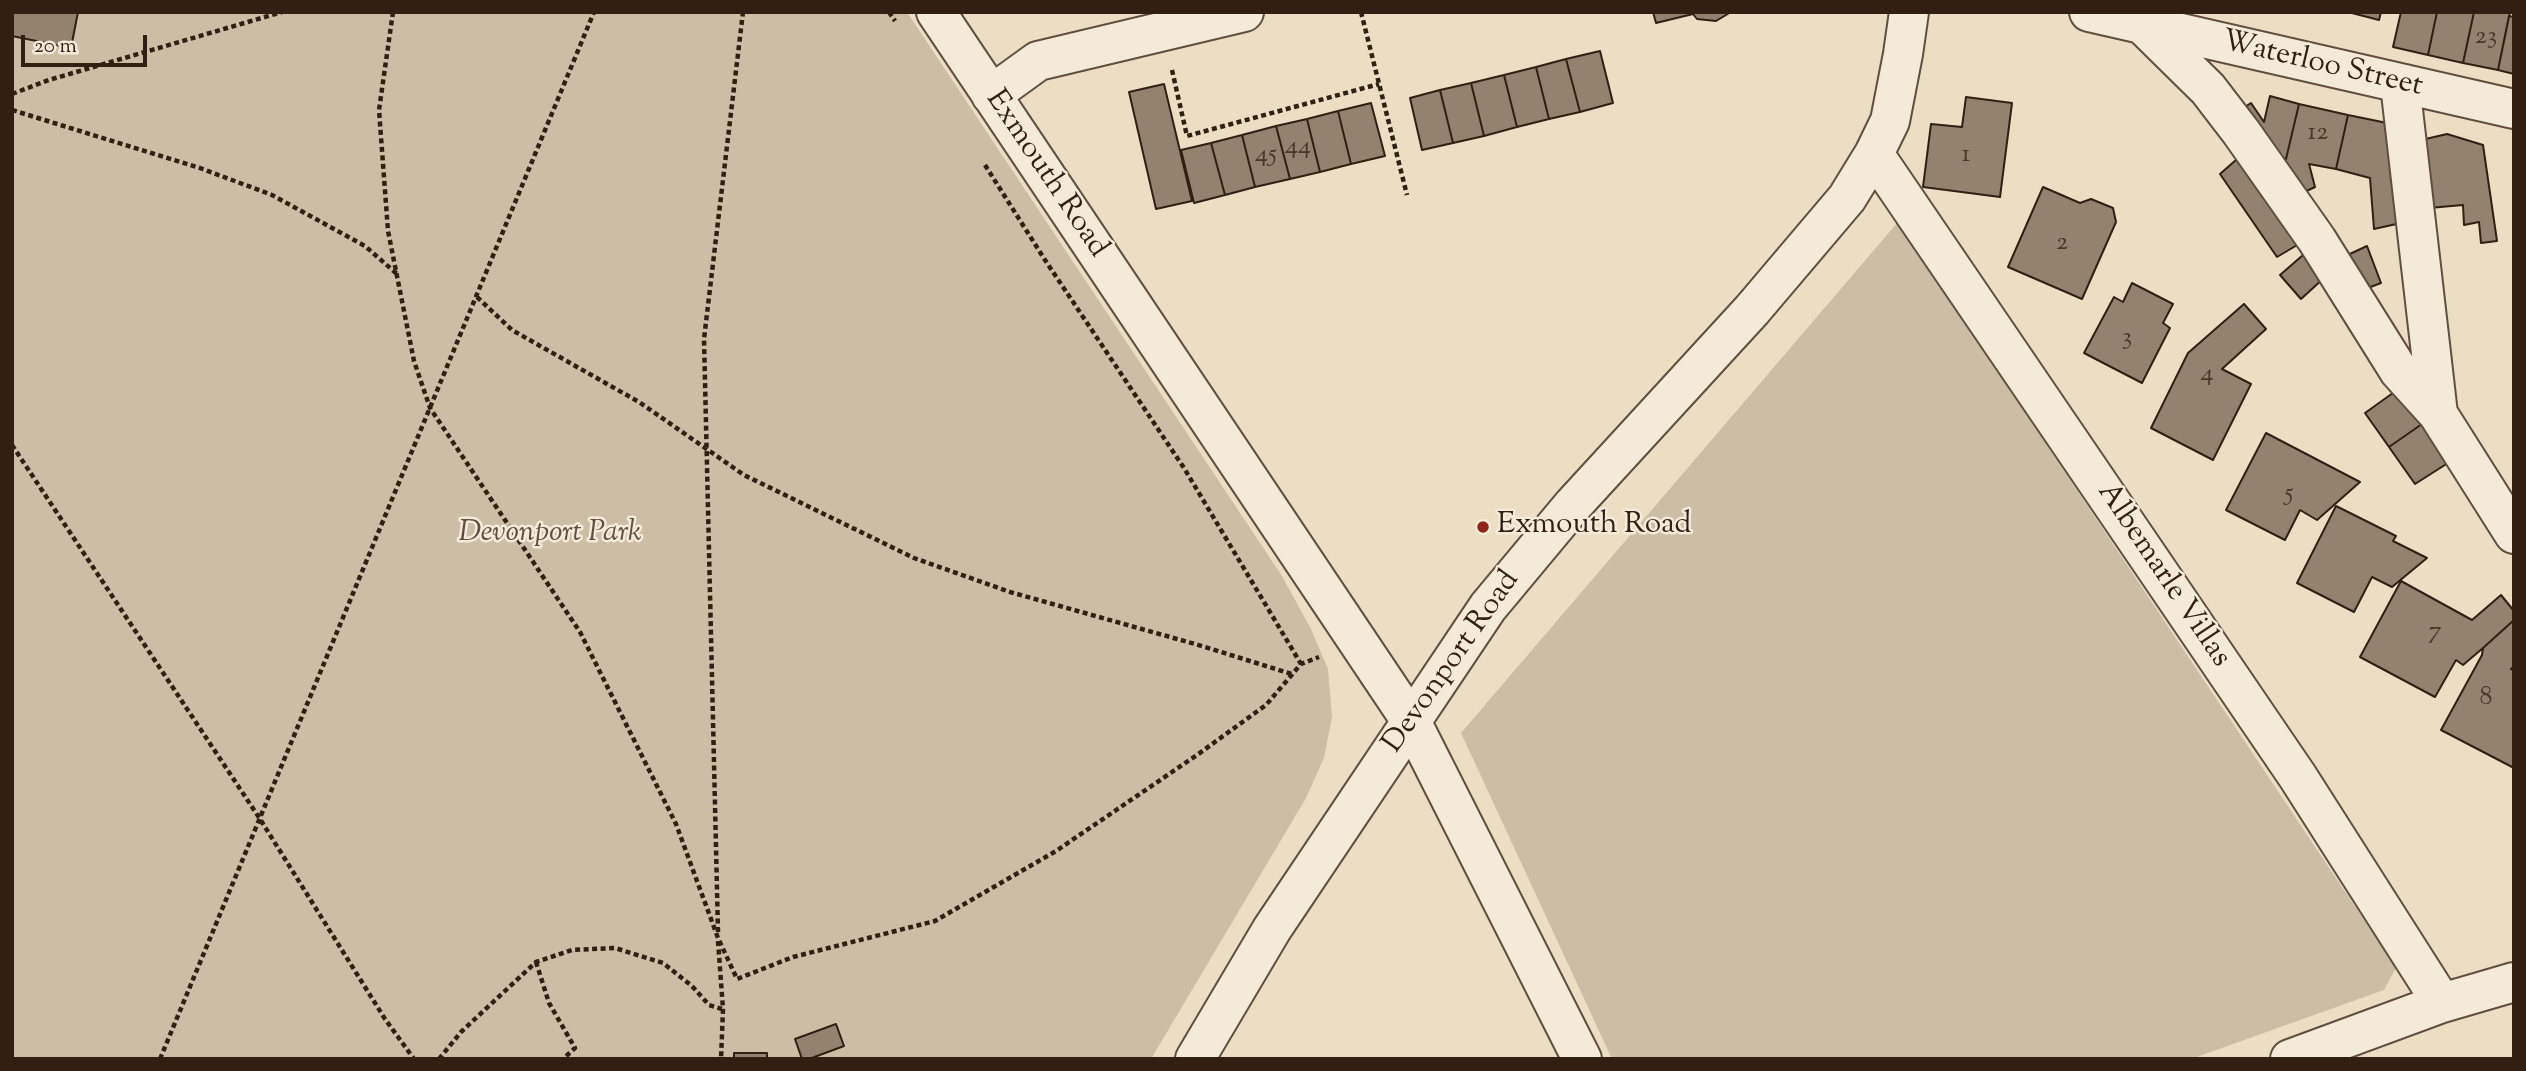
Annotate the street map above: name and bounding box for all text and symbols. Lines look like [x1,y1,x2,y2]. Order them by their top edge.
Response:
scale bar [24,21,150,65]
house number: 23 [2475,23,2497,55]
street label: Waterloo Street [2218,25,2426,107]
text: 20 m [34,32,77,62]
street label: Exmouth Road [976,84,1114,266]
house number: 12 [2307,119,2329,151]
house number: 44 [1285,133,1311,165]
house number: 45 [1255,141,1277,173]
house number: 1 [1962,141,1970,173]
house number: 2 [2056,229,2068,261]
house number: 3 [2122,324,2132,356]
house number: 4 [2200,360,2214,392]
street label: Albemarle Villas [2087,477,2237,675]
house number: 5 [2285,480,2293,512]
place label: Exmouth Road [1497,509,1691,545]
park label: Devonport Park [459,517,641,553]
marker: Exmouth Road [1475,519,1491,535]
street label: Devonport Road [1377,565,1529,761]
house number: 7 [2428,618,2442,650]
house number: 8 [2480,684,2492,716]

